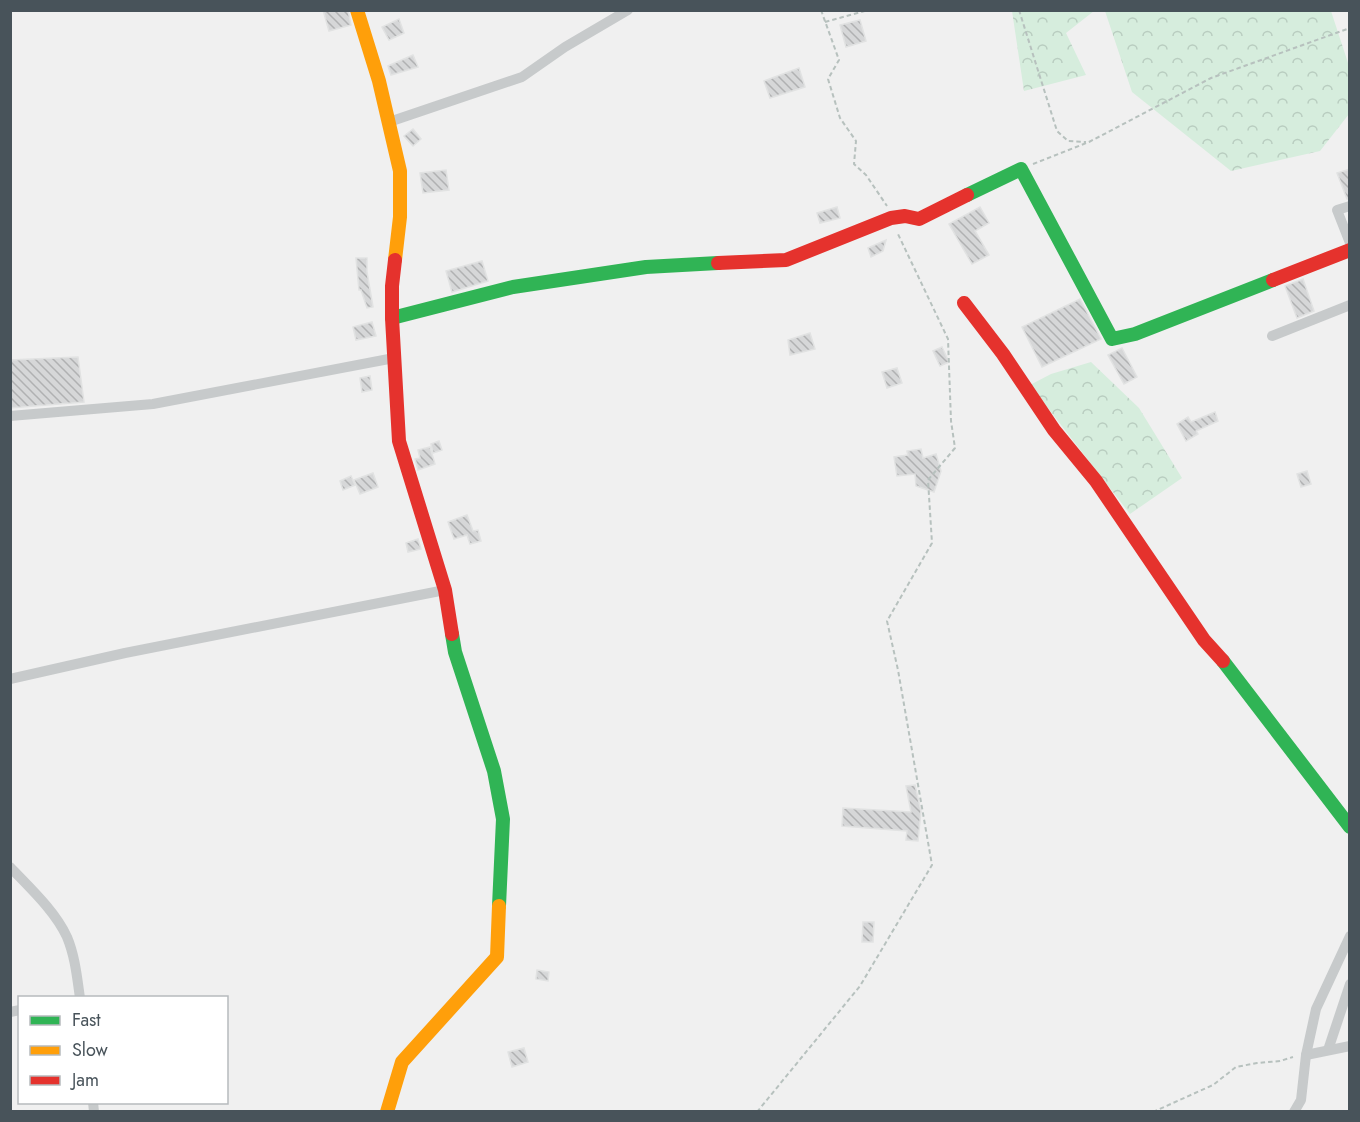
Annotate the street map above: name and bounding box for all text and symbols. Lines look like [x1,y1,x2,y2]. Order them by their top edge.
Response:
legend [18,996,228,1104]
text: Fast [72,1007,101,1033]
text: Slow [72,1037,109,1063]
text: Jam [70,1067,99,1093]

